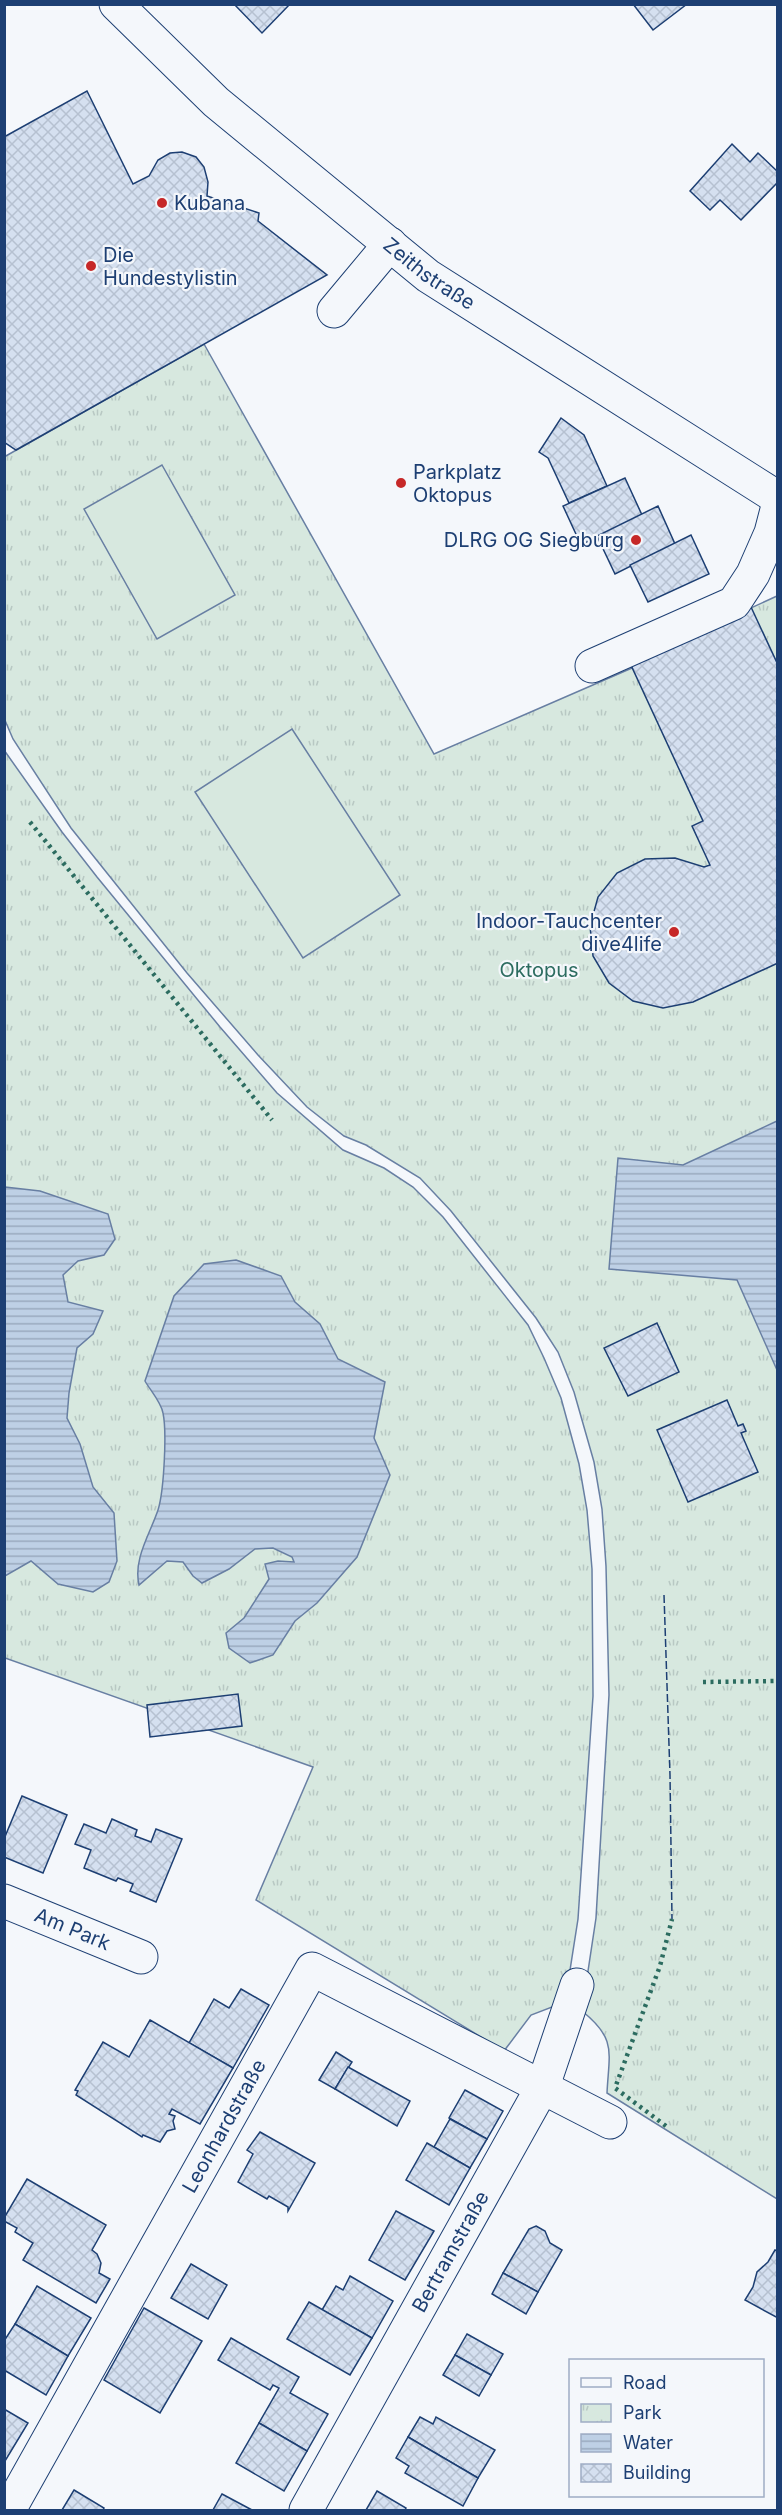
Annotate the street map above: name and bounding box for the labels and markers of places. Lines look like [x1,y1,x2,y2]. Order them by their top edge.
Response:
place label: Kubana [174,191,245,215]
marker: Kubana [155,196,169,210]
place label: Die Hundestylistin [103,243,238,290]
marker: Die Hundestylistin [84,259,98,273]
place label: Parkplatz Oktopus [413,460,502,507]
marker: Parkplatz Oktopus [394,476,408,490]
place label: DLRG OG Siegburg [444,528,624,552]
marker: DLRG OG Siegburg [629,533,643,547]
place label: Indoor-Tauchcenter dive4life [476,909,662,956]
marker: Indoor-Tauchcenter dive4life [667,925,681,939]

